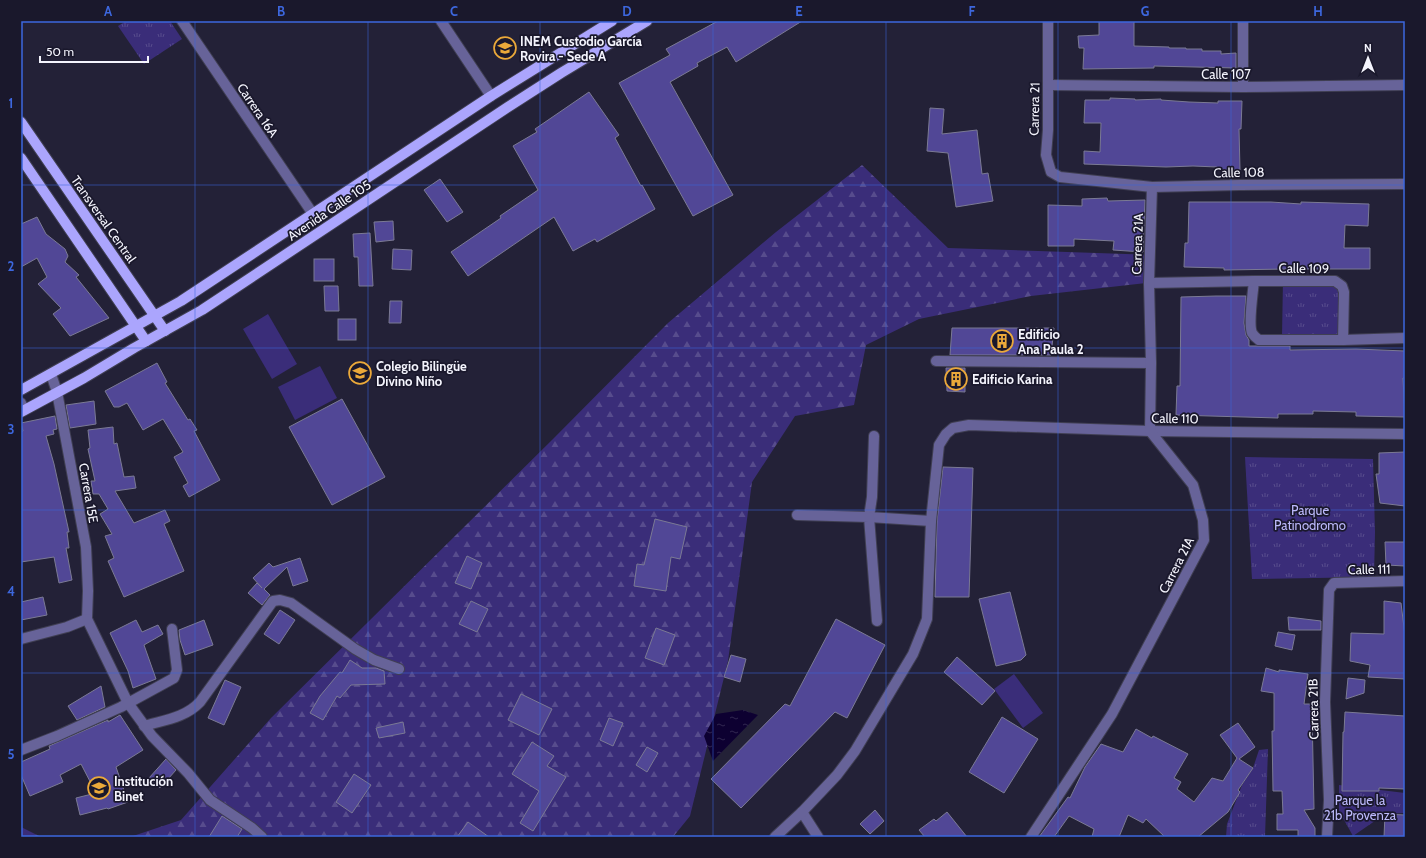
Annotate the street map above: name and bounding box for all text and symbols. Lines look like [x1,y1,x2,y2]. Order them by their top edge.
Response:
text: A [104,3,113,19]
text: B [277,3,285,19]
text: C [450,3,458,19]
text: D [622,3,632,19]
text: E [795,3,803,19]
text: F [969,3,976,19]
text: G [1141,3,1150,19]
text: H [1313,3,1323,19]
place label: INEM Custodio García Rovira - Sede A [520,33,643,64]
school or university icon: INEM Custodio García Rovira - Sede A [492,35,518,61]
scale bar [40,38,148,64]
north arrow [1348,38,1388,78]
text: N [1364,41,1372,55]
text: 50 m [46,44,74,59]
street label: Calle 107 [1201,66,1251,82]
street label: Carrera 16A [234,80,282,140]
street label: Carrera 21 [1026,82,1042,136]
text: 1 [9,95,13,111]
street label: Calle 108 [1213,164,1265,180]
street label: Transversal Central [68,172,140,266]
street label: Avenida Calle 105 [284,176,374,244]
street label: Carrera 21A [1128,213,1146,275]
text: 2 [8,258,15,274]
street label: Calle 109 [1279,260,1329,276]
place label: Edificio Ana Paula 2 [1018,326,1084,357]
building icon: Edificio Ana Paula 2 [989,328,1015,354]
place label: Colegio Bilingüe Divino Niño [376,358,467,389]
school or university icon: Colegio Bilingüe Divino Niño [347,360,373,386]
building icon: Edificio Karina [943,366,969,392]
place label: Edificio Karina [972,371,1053,387]
street label: Calle 110 [1151,410,1199,426]
text: 3 [7,421,15,437]
street label: Carrera 15E [76,462,102,524]
park label: Parque Patinodromo [1274,502,1346,533]
street label: Carrera 21A [1155,534,1197,596]
street label: Calle 111 [1348,561,1390,577]
text: 4 [7,583,15,599]
street label: Carrera 21B [1304,678,1322,740]
text: 5 [8,746,15,762]
place label: Institución Binet [114,773,173,804]
school or university icon: Institución Binet [86,775,112,801]
park label: Parque la 21b Provenza [1324,792,1397,823]

